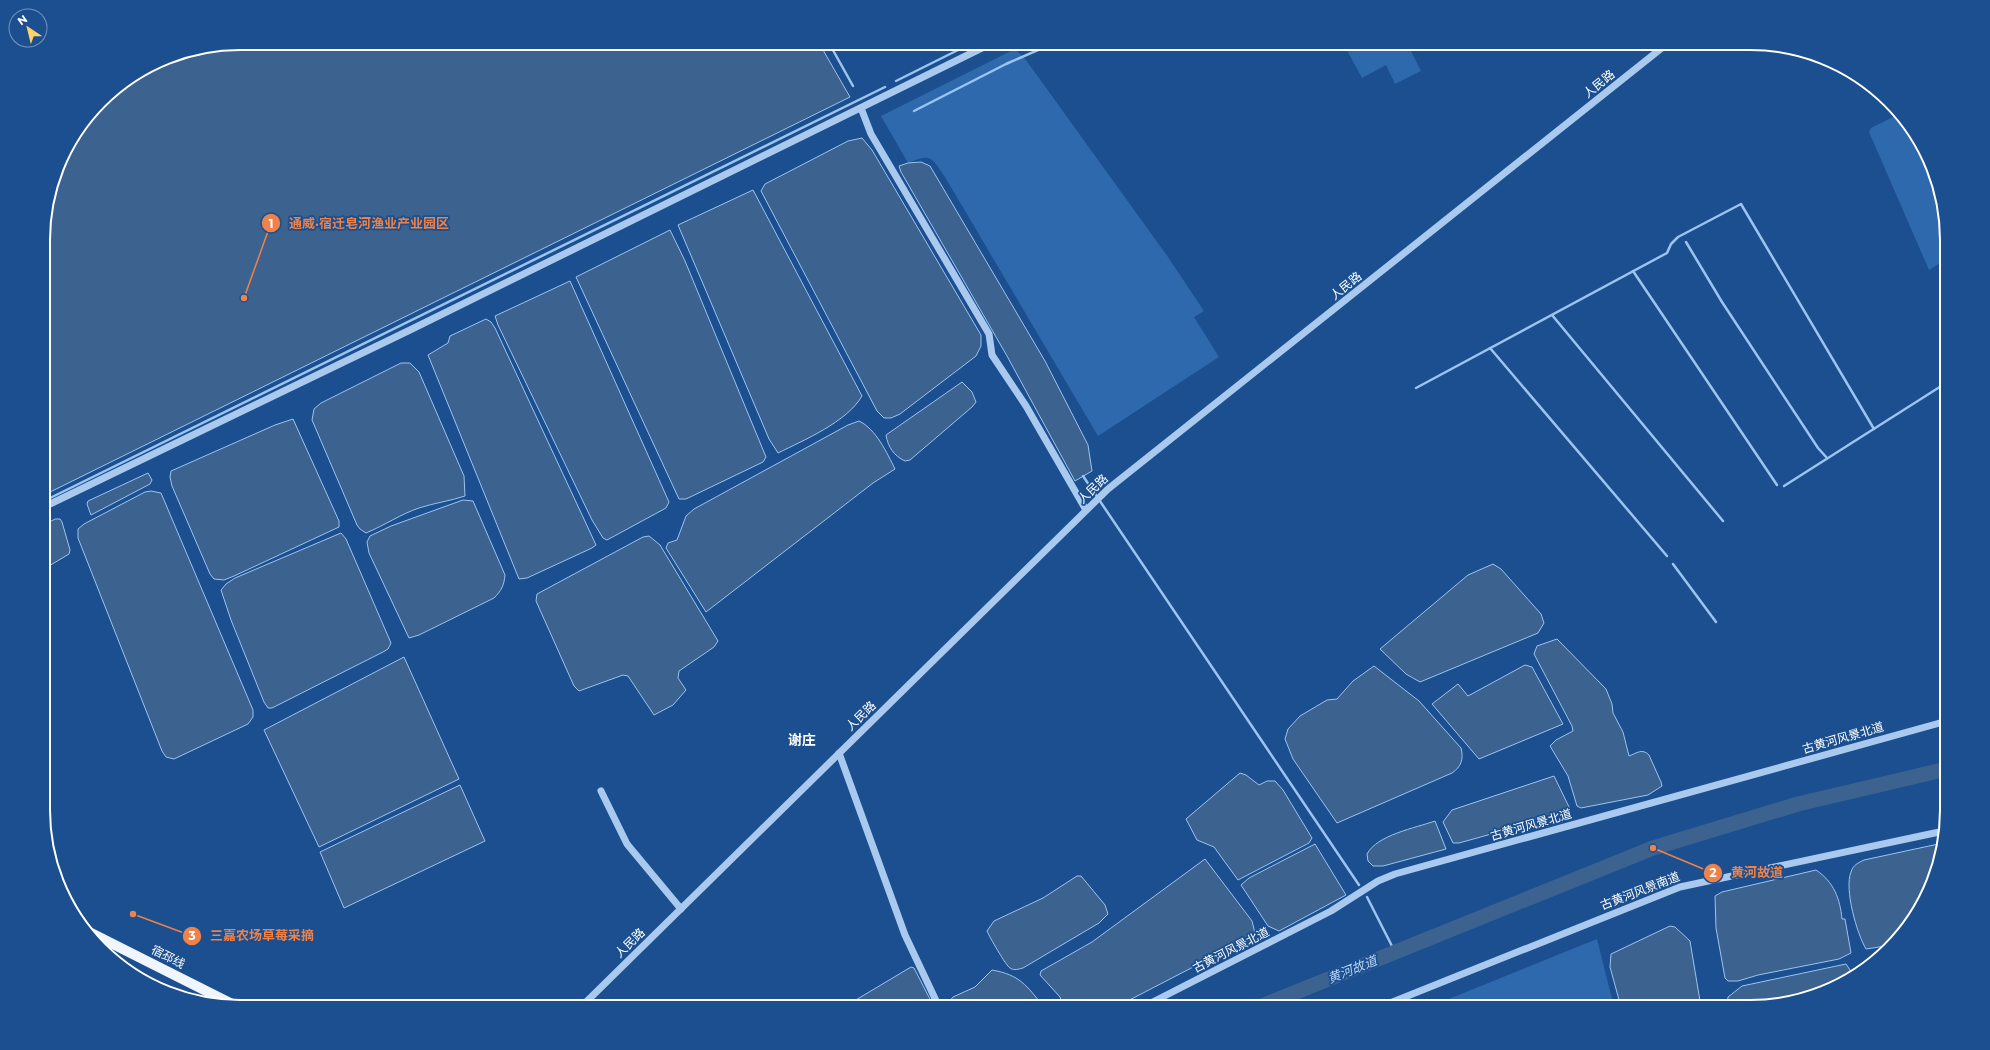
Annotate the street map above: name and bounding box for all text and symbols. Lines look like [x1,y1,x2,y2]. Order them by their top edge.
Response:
north arrow [8,8,48,48]
text: N [15,12,30,28]
street label: 人民路 [1580,66,1617,101]
callout: 通威·宿迁皂河渔业产业园区 [261,211,457,236]
text: 通威·宿迁皂河渔业产业园区 [289,215,449,231]
text: 1 [269,216,273,231]
street label: 人民路 [1327,268,1364,303]
street label: 人民路 [1074,471,1111,506]
street label: 人民路 [842,698,879,734]
street label: 古黄河风景北道 [1800,719,1885,756]
district label: 谢庄 [788,731,816,749]
street label: 古黄河风景北道 [1488,806,1573,843]
callout: 黄河故道 [1703,860,1791,885]
text: 黄河故道 [1731,864,1783,880]
text: 2 [1709,865,1717,880]
street label: 古黄河风景南道 [1598,868,1682,913]
callout: 三嘉农场草莓采摘 [182,923,322,948]
street label: 古黄河风景北道 [1190,924,1272,975]
street label: 人民路 [611,925,648,961]
text: 三嘉农场草莓采摘 [210,927,314,943]
text: 3 [187,928,196,943]
street label: 宿邳线 [149,942,188,971]
water label: 黄河故道 [1325,951,1381,986]

